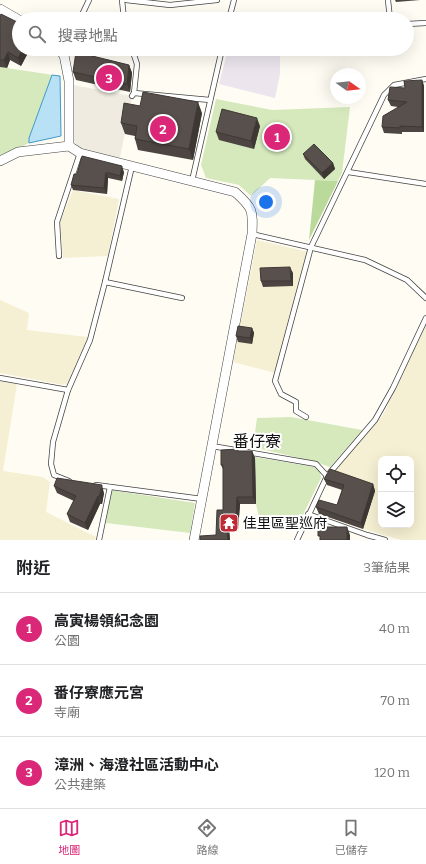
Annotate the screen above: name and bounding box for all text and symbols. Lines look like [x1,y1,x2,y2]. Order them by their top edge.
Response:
search box [12,12,414,56]
icon: search [26,23,48,45]
text: 搜尋地點 [58,27,118,45]
pin: 3 [96,63,122,93]
north arrow [330,68,366,104]
pin: 2 [150,114,176,144]
pin: 1 [264,122,290,152]
your location [256,192,276,212]
district label: 番仔寮 [233,432,281,451]
map controls [378,456,414,528]
button: locate [378,456,414,492]
button: layers [378,492,414,528]
temple icon: 佳里區聖巡府 [218,512,240,534]
place label: 佳里區聖巡府 [243,515,327,532]
text: 附近 [16,558,50,579]
text: 3筆結果 [364,560,410,575]
text: 高寅楊領紀念園 [54,612,159,630]
text: 1 [26,621,32,636]
text: 40 m [379,621,410,636]
text: 公園 [54,633,80,648]
text: 番仔寮應元宮 [54,684,144,702]
text: 2 [25,693,33,708]
text: 70 m [380,693,410,708]
text: 寺廟 [54,705,80,720]
text: 漳洲、海澄社區活動中心 [54,756,219,774]
text: 3 [25,765,33,780]
text: 120 m [374,765,410,780]
text: 公共建築 [54,777,106,792]
tab: 地圖 [58,817,80,857]
tab: 路線 [196,817,218,857]
tab: 已儲存 [335,817,368,857]

